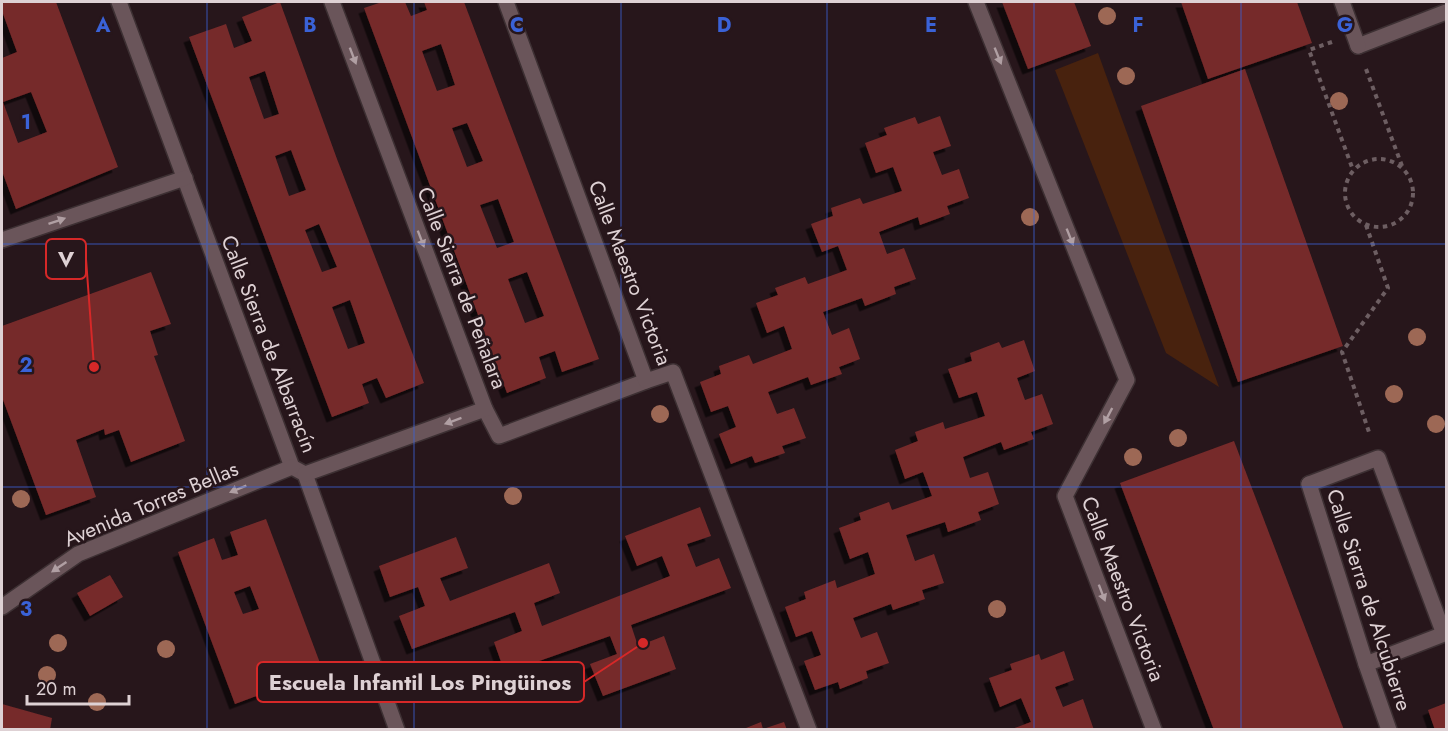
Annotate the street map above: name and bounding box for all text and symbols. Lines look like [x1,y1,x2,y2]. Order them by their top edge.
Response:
text: A [95,11,111,40]
text: B [303,11,317,40]
text: C [510,11,524,40]
text: D [717,11,731,40]
text: E [925,11,937,40]
text: F [1132,11,1144,40]
text: G [1337,11,1353,40]
one-way arrow [349,47,358,65]
one-way arrow [993,47,1003,65]
text: 1 [21,108,31,137]
street label: Calle Maestro Victoria [581,176,679,370]
street label: Calle Sierra de Peñalara [410,183,514,393]
one-way arrow [48,216,66,225]
one-way arrow [1066,228,1075,246]
one-way arrow [417,230,427,248]
street label: Calle Sierra de Albarracín [214,231,324,457]
callout: V [46,239,86,279]
text: V [57,243,75,275]
text: 2 [19,351,33,380]
one-way arrow [1103,408,1113,425]
one-way arrow [444,416,462,426]
street label: Avenida Torres Bellas [59,454,243,554]
one-way arrow [228,485,246,495]
street label: Calle Sierra de Alcubierre [1319,485,1419,715]
street label: Calle Maestro Victoria [1074,492,1172,686]
one-way arrow [52,561,68,573]
one-way arrow [1098,584,1107,602]
text: 3 [20,595,32,624]
callout: Escuela Infantil Los Pingüinos [257,662,584,702]
text: Escuela Infantil Los Pingüinos [269,666,571,698]
scale bar [27,668,129,706]
text: 20 m [36,676,76,702]

